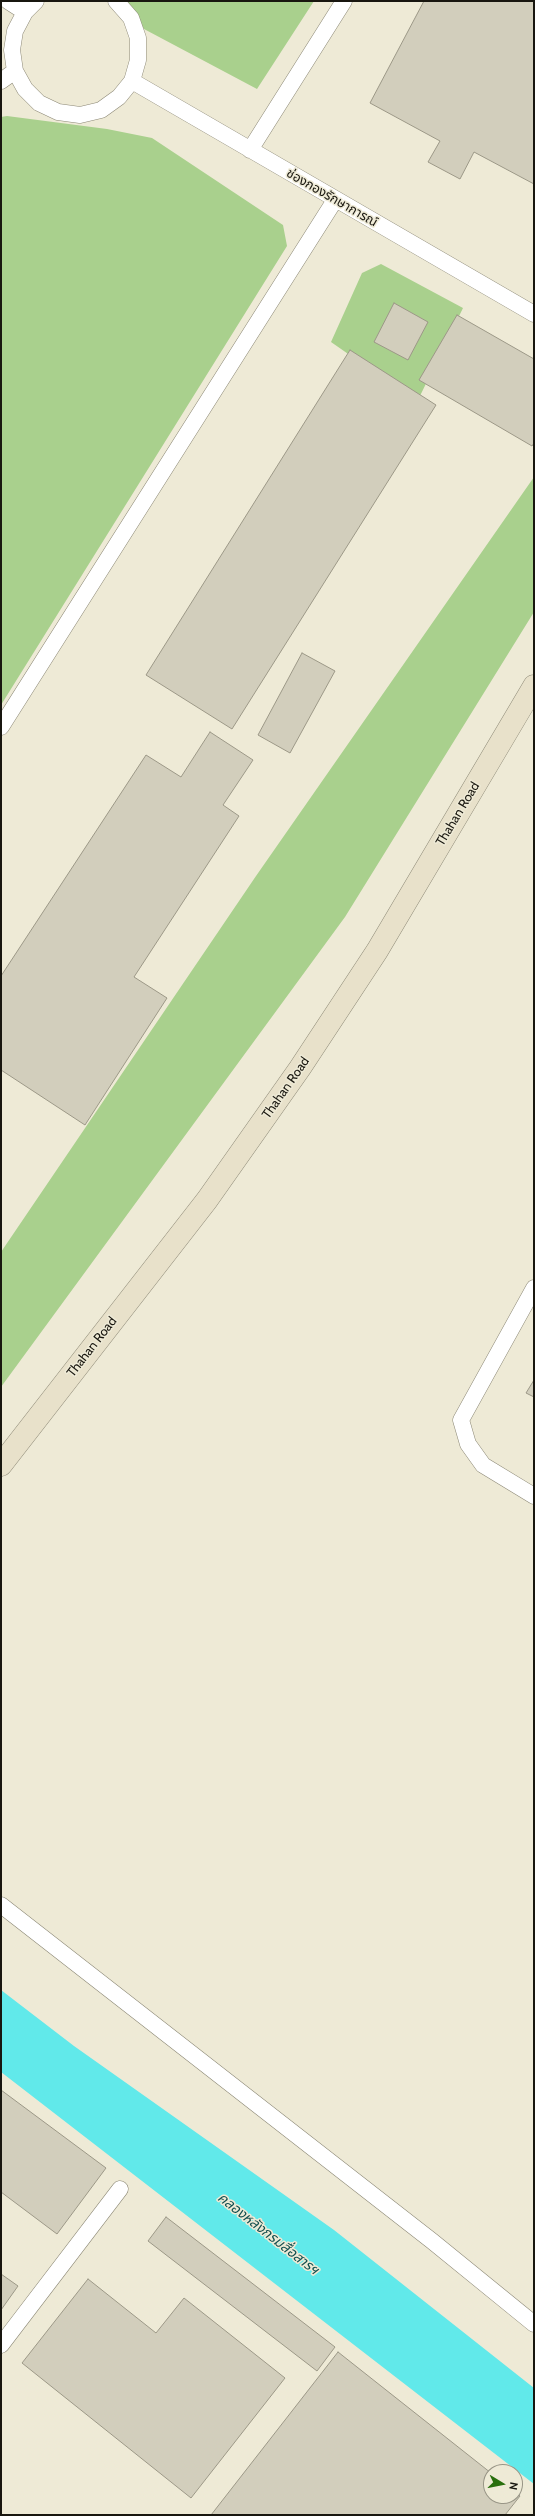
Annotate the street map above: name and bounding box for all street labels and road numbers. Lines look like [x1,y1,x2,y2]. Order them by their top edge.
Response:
street label: ช่องกองรักษาการณ์ [284,166,380,230]
street label: Thahan Road [433,779,483,849]
street label: Thahan Road [259,1054,313,1122]
street label: Thahan Road [64,1314,120,1380]

